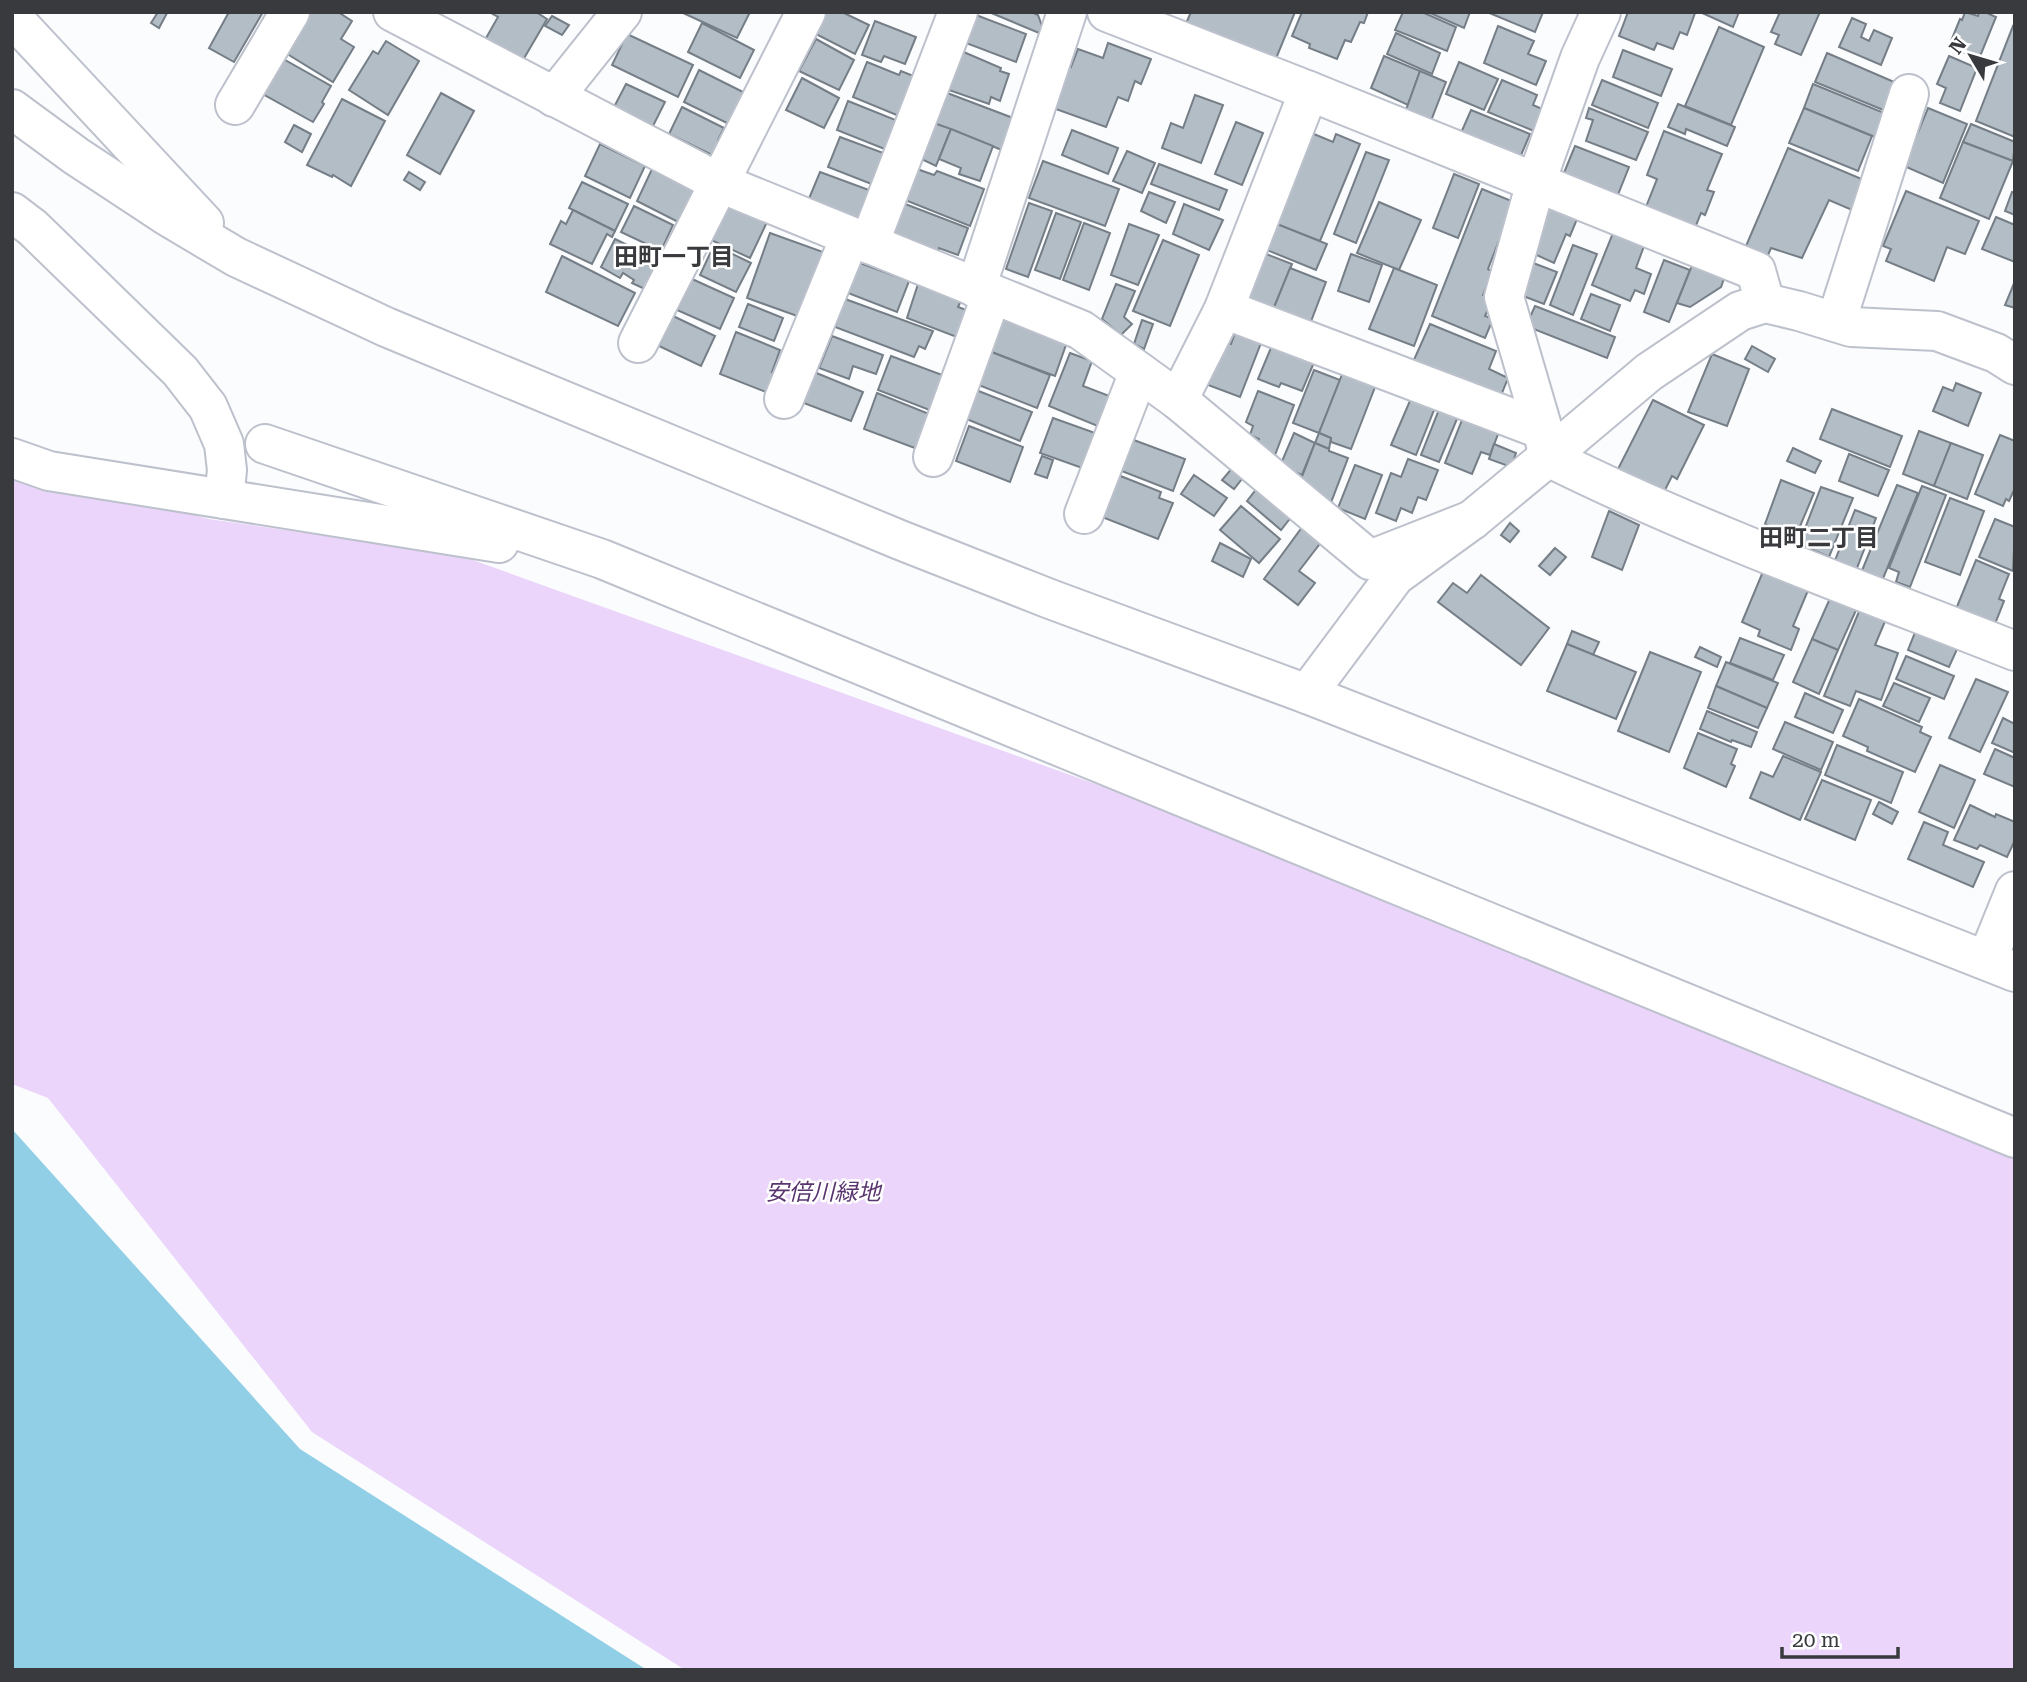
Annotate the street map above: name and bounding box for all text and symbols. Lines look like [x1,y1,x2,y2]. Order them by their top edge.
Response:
north arrow [1936,21,2006,91]
text: N [1944,33,1972,59]
district label: 田町一丁目 [614,243,734,271]
district label: 田町二丁目 [1759,524,1879,552]
park label: 安倍川緑地 [766,1179,883,1206]
scale bar [1782,1616,1898,1660]
text: 20 m [1792,1628,1840,1652]

